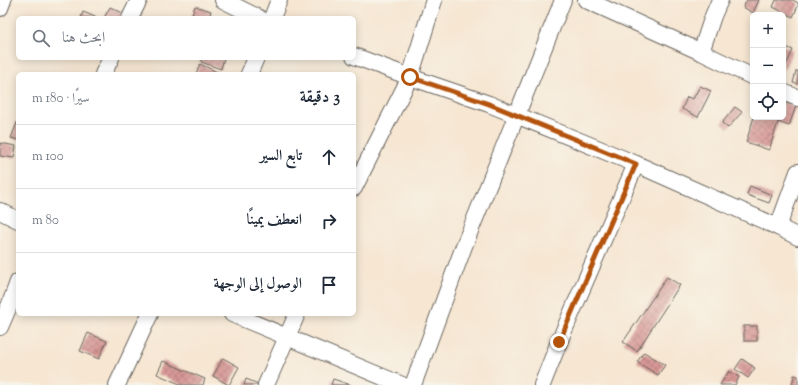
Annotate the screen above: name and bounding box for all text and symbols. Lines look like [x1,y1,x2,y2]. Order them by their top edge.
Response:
map controls [750,12,786,120]
button: + [750,12,786,48]
search box [16,16,356,60]
icon: search [30,27,52,49]
text: ابحث هنا [62,28,105,49]
button: − [750,48,786,84]
route start [401,68,419,86]
button: locate [750,84,786,120]
text: 3 دقيقة [300,86,340,110]
text: سيرًا · 180 m [32,90,90,108]
text: تابع السير [260,146,302,167]
icon: ahead [318,146,340,168]
text: 100 m [32,148,64,166]
text: انعطف يمينًا [247,210,302,231]
icon: right [318,210,340,232]
text: 80 m [32,212,59,230]
text: الوصول إلى الوجهة [213,274,302,295]
icon: arrive [318,274,340,296]
route end [550,333,568,351]

